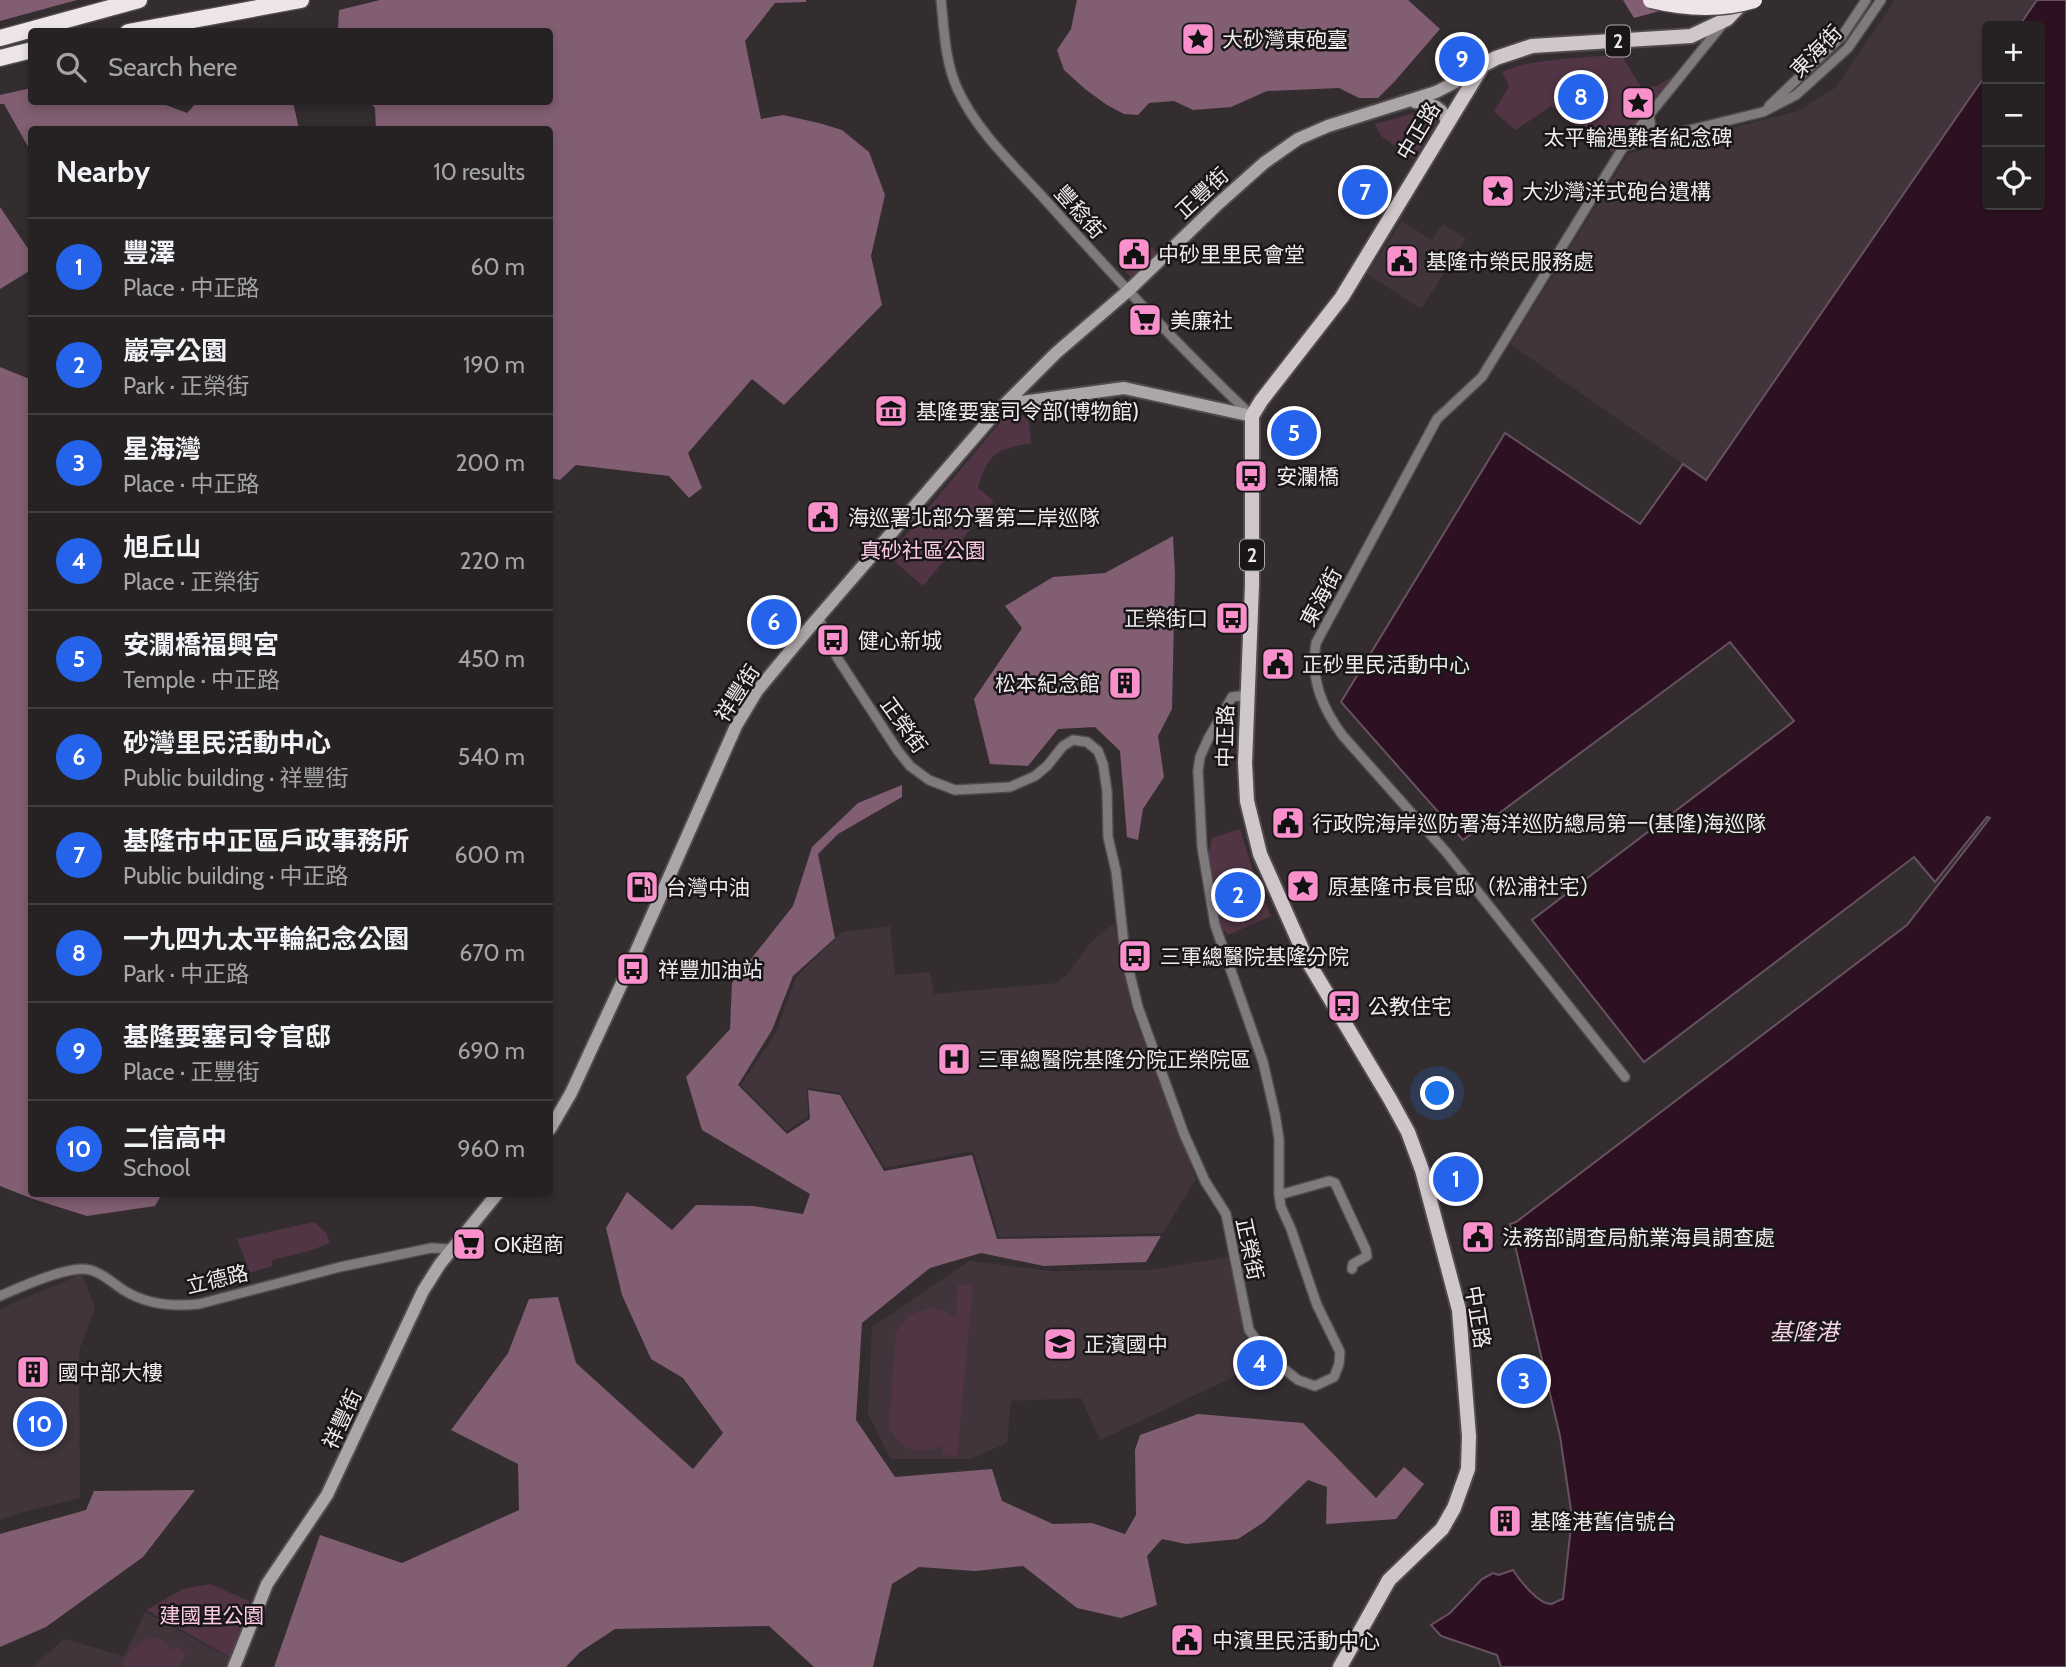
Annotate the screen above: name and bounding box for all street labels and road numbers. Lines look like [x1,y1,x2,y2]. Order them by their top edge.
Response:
street label: 東海街 [1785,20,1847,82]
road number: 2 [1606,25,1630,56]
street label: 中正路 [1391,98,1445,164]
street label: 正豐街 [1170,162,1234,224]
street label: 豐稔街 [1050,180,1110,244]
road number: 2 [1240,540,1264,570]
street label: 東海街 [1295,563,1347,631]
street label: 祥豐街 [709,660,765,726]
street label: 正榮街 [875,692,933,758]
street label: 中正路 [1212,704,1238,768]
street label: 正榮街 [1231,1216,1269,1282]
street label: 立德路 [183,1260,251,1298]
street label: 中正路 [1461,1284,1495,1350]
street label: 祥豐街 [317,1385,367,1453]

